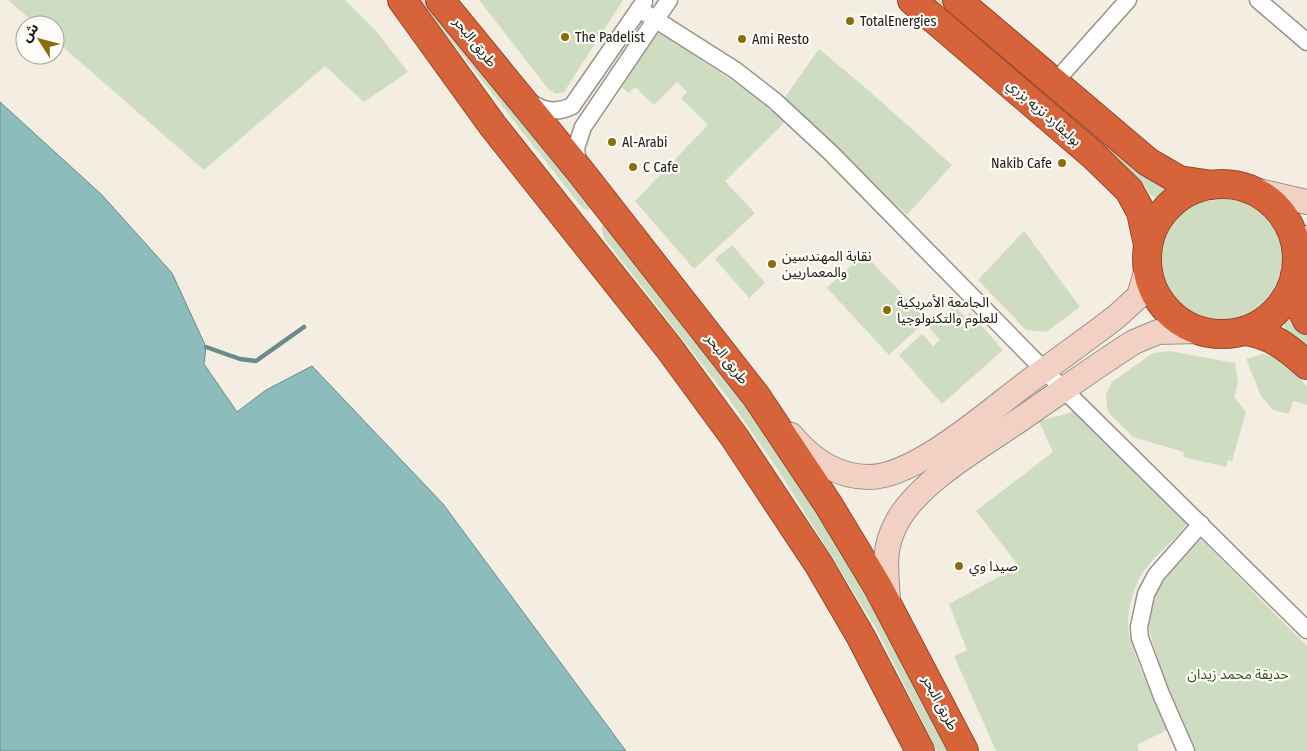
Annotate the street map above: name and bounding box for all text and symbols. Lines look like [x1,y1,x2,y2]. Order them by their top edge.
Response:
street label: طريق البحر [448,13,500,71]
place label: TotalEnergies [860,13,936,30]
north arrow [15,15,65,65]
marker: TotalEnergies [844,15,856,27]
text: ش [17,20,42,45]
place label: The Padelist [575,29,645,46]
marker: The Padelist [559,31,571,43]
place label: Ami Resto [752,31,809,48]
marker: Ami Resto [736,33,748,45]
street label: بوليفارد نزيه بزري [1002,76,1085,152]
place label: Al-Arabi [622,134,668,151]
marker: Al-Arabi [606,136,618,148]
place label: Nakib Cafe [991,155,1052,172]
marker: Nakib Cafe [1056,157,1068,169]
place label: C Cafe [643,159,678,176]
marker: C Cafe [627,161,639,173]
place label: نقابة المهندسين والمعماريين [782,248,872,281]
marker: نقابة المهندسين والمعماريين [766,258,778,270]
place label: الجامعة الأمريكية للعلوم والتكنولوجيا [897,294,998,329]
marker: الجامعة الأمريكية للعلوم والتكنولوجيا [881,304,893,316]
street label: طريق البحر [701,329,752,388]
place label: صيدا وي [969,558,1018,577]
marker: صيدا وي [953,560,965,572]
park label: حديقة محمد زيدان [1187,666,1289,683]
street label: طريق البحر [917,672,962,734]

